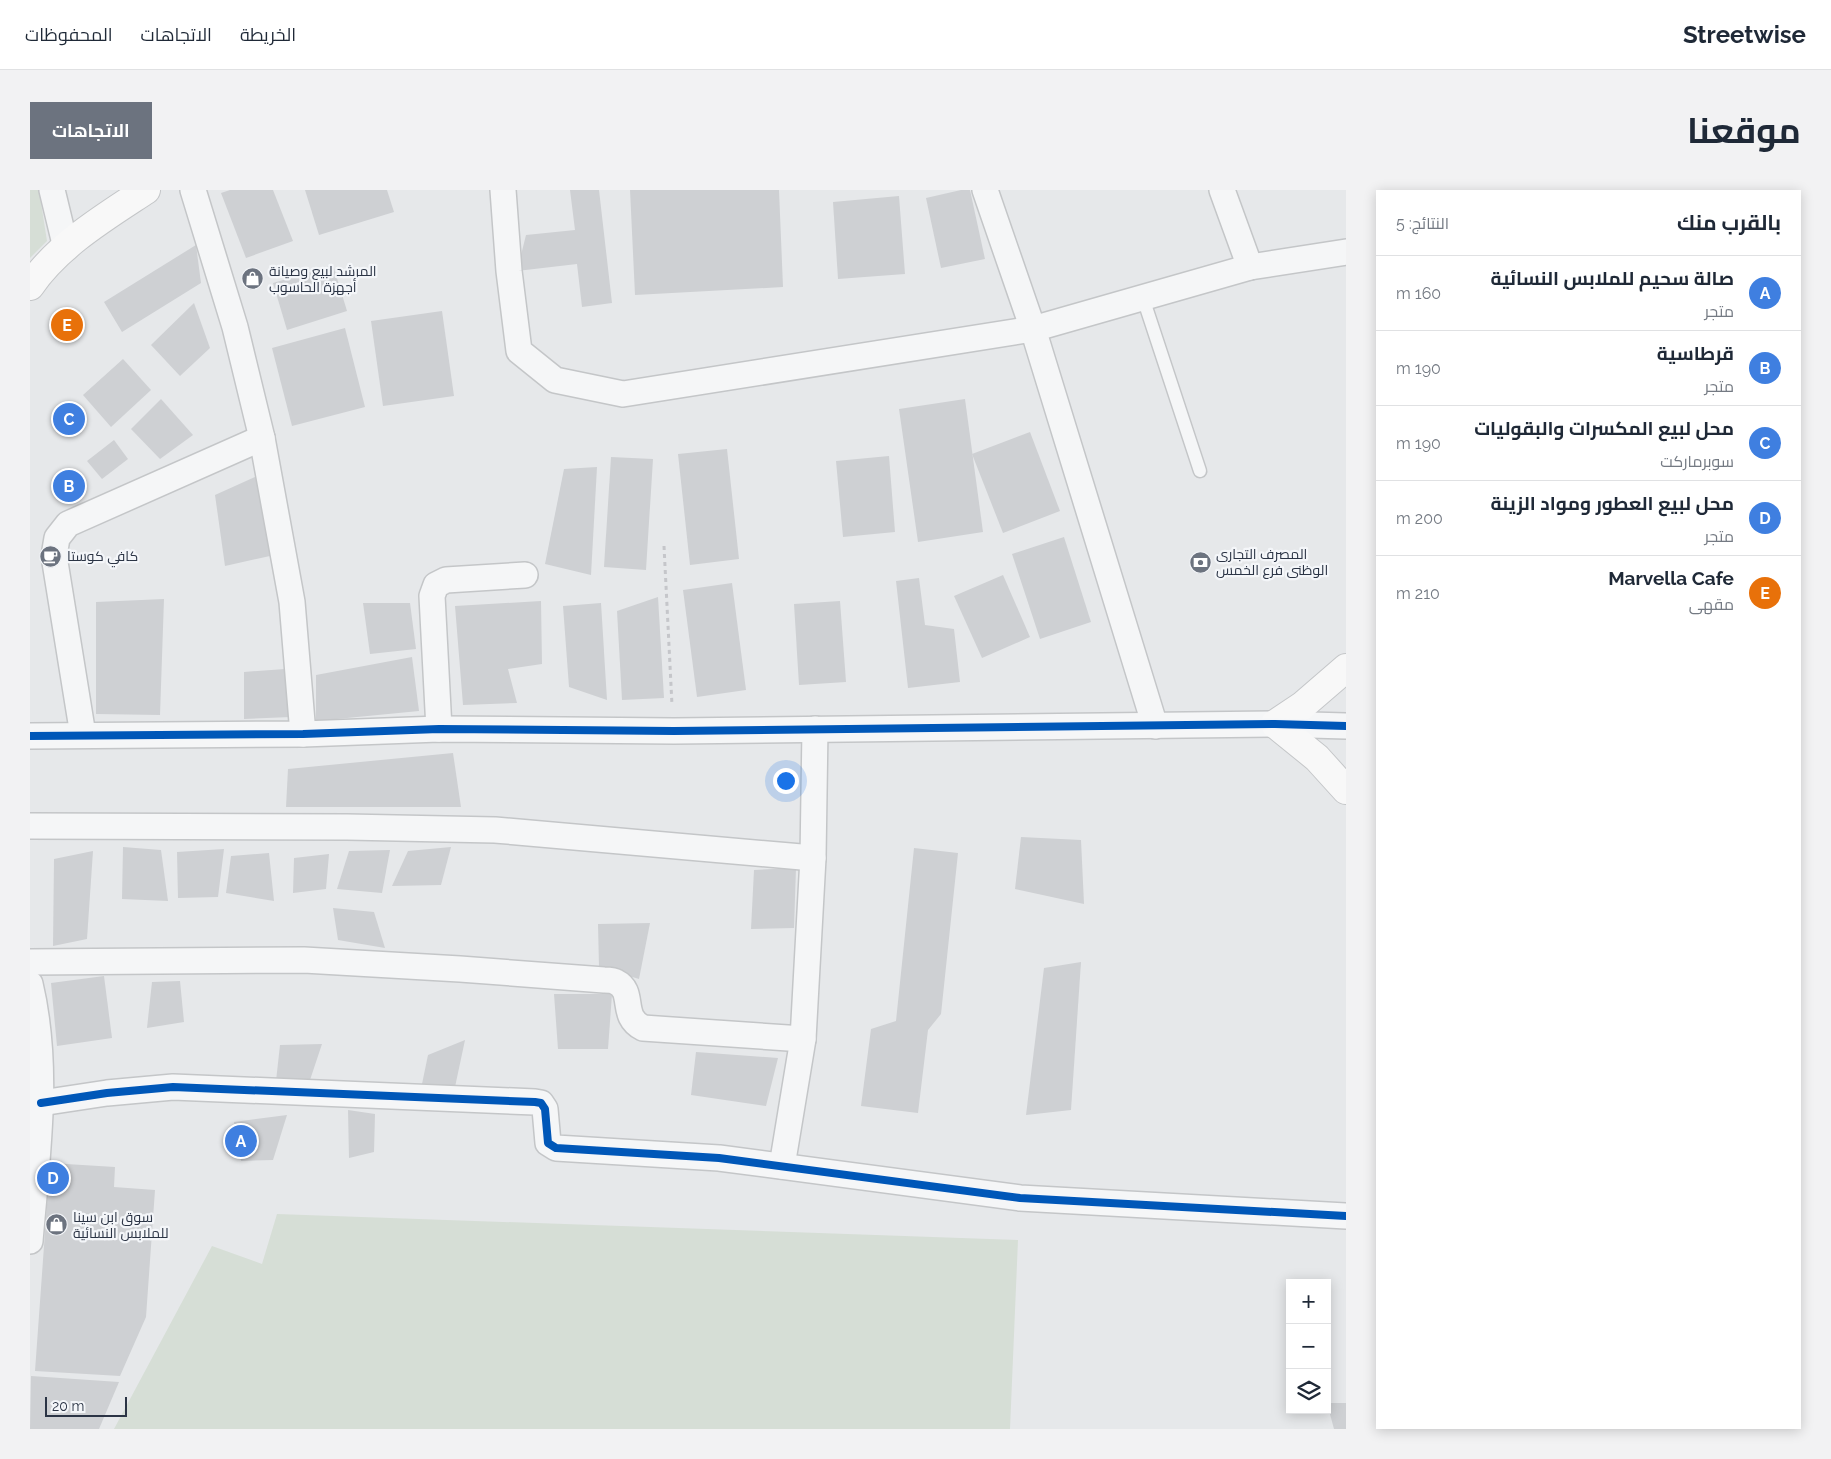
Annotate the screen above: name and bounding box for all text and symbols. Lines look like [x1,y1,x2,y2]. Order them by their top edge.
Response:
text: Streetwise [1683,20,1806,49]
text: المحفوظات [25,24,113,45]
text: الاتجاهات [141,24,212,45]
text: الخريطة [240,24,296,45]
button: الاتجاهات [30,102,152,159]
text: موقعنا [1687,110,1801,151]
text: بالقرب منك [1677,210,1781,235]
text: النتائج: 5 [1396,214,1449,233]
place label: المرشد لبيع وصيانة أجهزة الحاسوب [269,263,377,295]
shop icon: المرشد لبيع وصيانة أجهزة الحاسوب [241,267,265,291]
text: صالة سحيم للملابس النسائية [1490,267,1734,289]
text: 160 m [1396,284,1441,303]
text: A [1760,284,1770,303]
text: متجر [1705,302,1734,321]
pin: E [51,306,83,344]
text: قرطاسية [1657,342,1734,364]
text: 190 m [1396,359,1441,378]
text: B [1760,359,1770,378]
text: متجر [1705,377,1734,396]
pin: C [53,400,85,438]
text: محل لبيع المكسرات والبقوليات [1474,417,1734,439]
text: 190 m [1396,434,1441,453]
text: C [1760,434,1771,453]
text: سوبرماركت [1660,452,1734,471]
pin: B [53,467,85,505]
text: محل لبيع العطور ومواد الزينة [1490,492,1734,514]
text: 200 m [1396,509,1443,528]
text: D [1759,509,1771,528]
text: متجر [1705,527,1734,546]
cafe icon: كافي كوستا [39,544,63,568]
place label: المصرف التجارى الوظنى فرع الخمس [1216,546,1328,579]
place label: كافي كوستا [67,548,138,568]
bank icon: المصرف التجارى الوظنى فرع الخمس [1188,550,1212,574]
text: Marvella Cafe [1608,567,1734,589]
text: 210 m [1396,584,1440,603]
text: E [1760,584,1770,603]
text: مقهى [1689,595,1734,614]
your location [773,768,799,794]
pin: A [225,1122,257,1160]
pin: D [37,1159,69,1197]
place label: سوق ابن سينا للملابس النسائية [73,1209,169,1241]
shop icon: سوق ابن سينا للملابس النسائية [45,1213,69,1237]
map controls [1286,1279,1331,1414]
button: + [1286,1279,1331,1324]
button: − [1286,1324,1331,1369]
button: layers [1286,1369,1331,1414]
scale bar [45,1394,128,1417]
text: 20 m [52,1398,84,1414]

